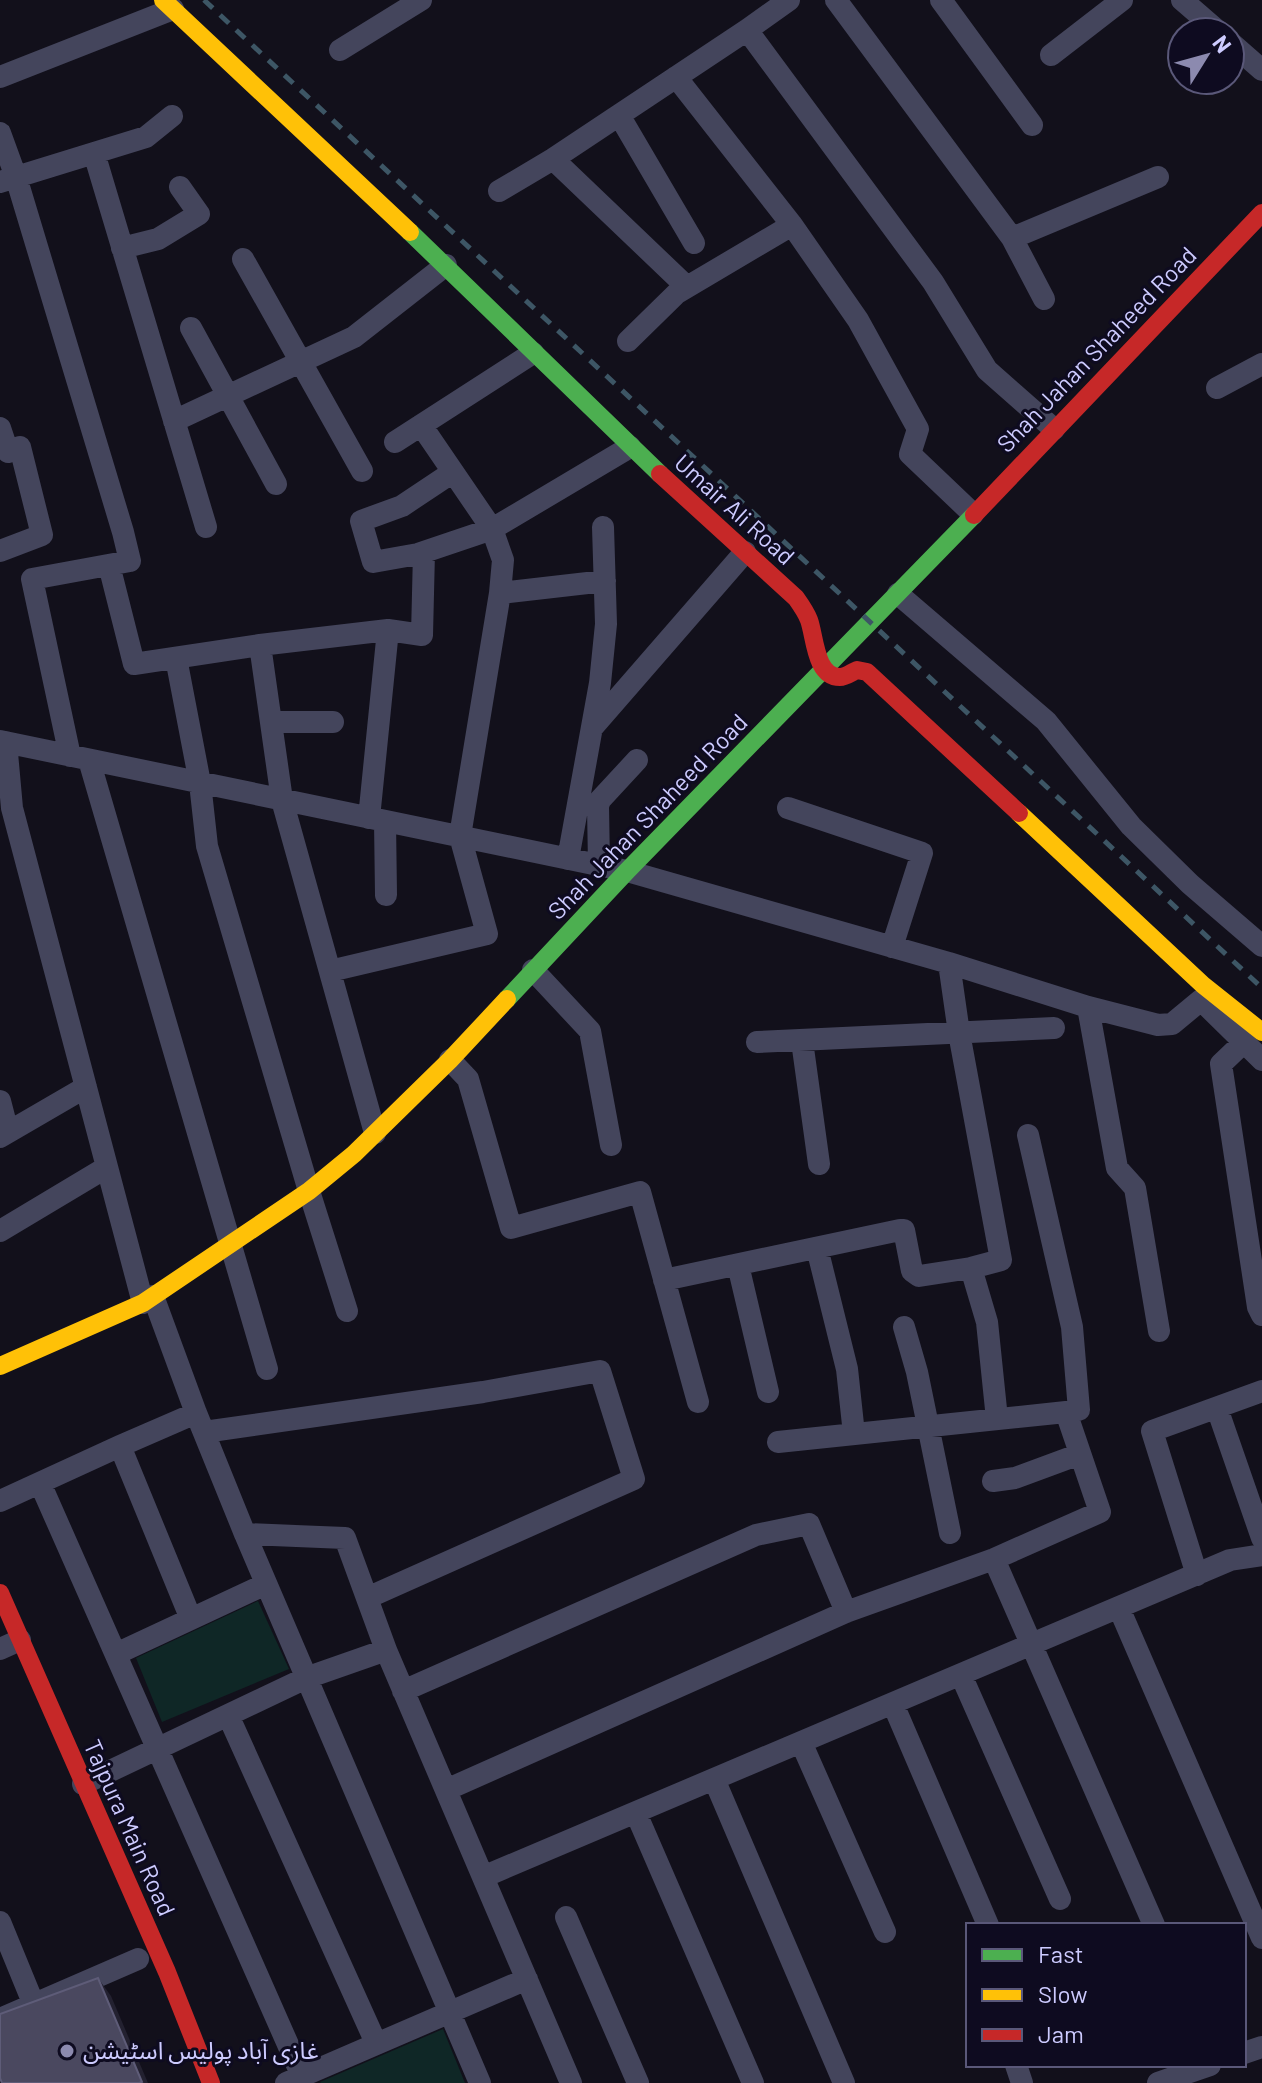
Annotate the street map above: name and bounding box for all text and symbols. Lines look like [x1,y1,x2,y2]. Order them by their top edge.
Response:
north arrow [1166,16,1246,96]
text: N [1208,30,1238,57]
street label: Shah Jahan Shaheed Road [990,240,1202,458]
street label: Umair Ali Road [669,447,801,570]
street label: Shah Jahan Shaheed Road [541,707,753,925]
street label: Tajpura Main Road [79,1735,182,1920]
legend [966,1923,1246,2067]
text: Fast [1038,1939,1083,1968]
text: Slow [1038,1979,1087,2008]
text: Jam [1038,2019,1084,2048]
place label: غازی آباد پولیس اسٹیشن [83,2035,319,2066]
marker: غازی آباد پولیس اسٹیشن [58,2042,76,2060]

